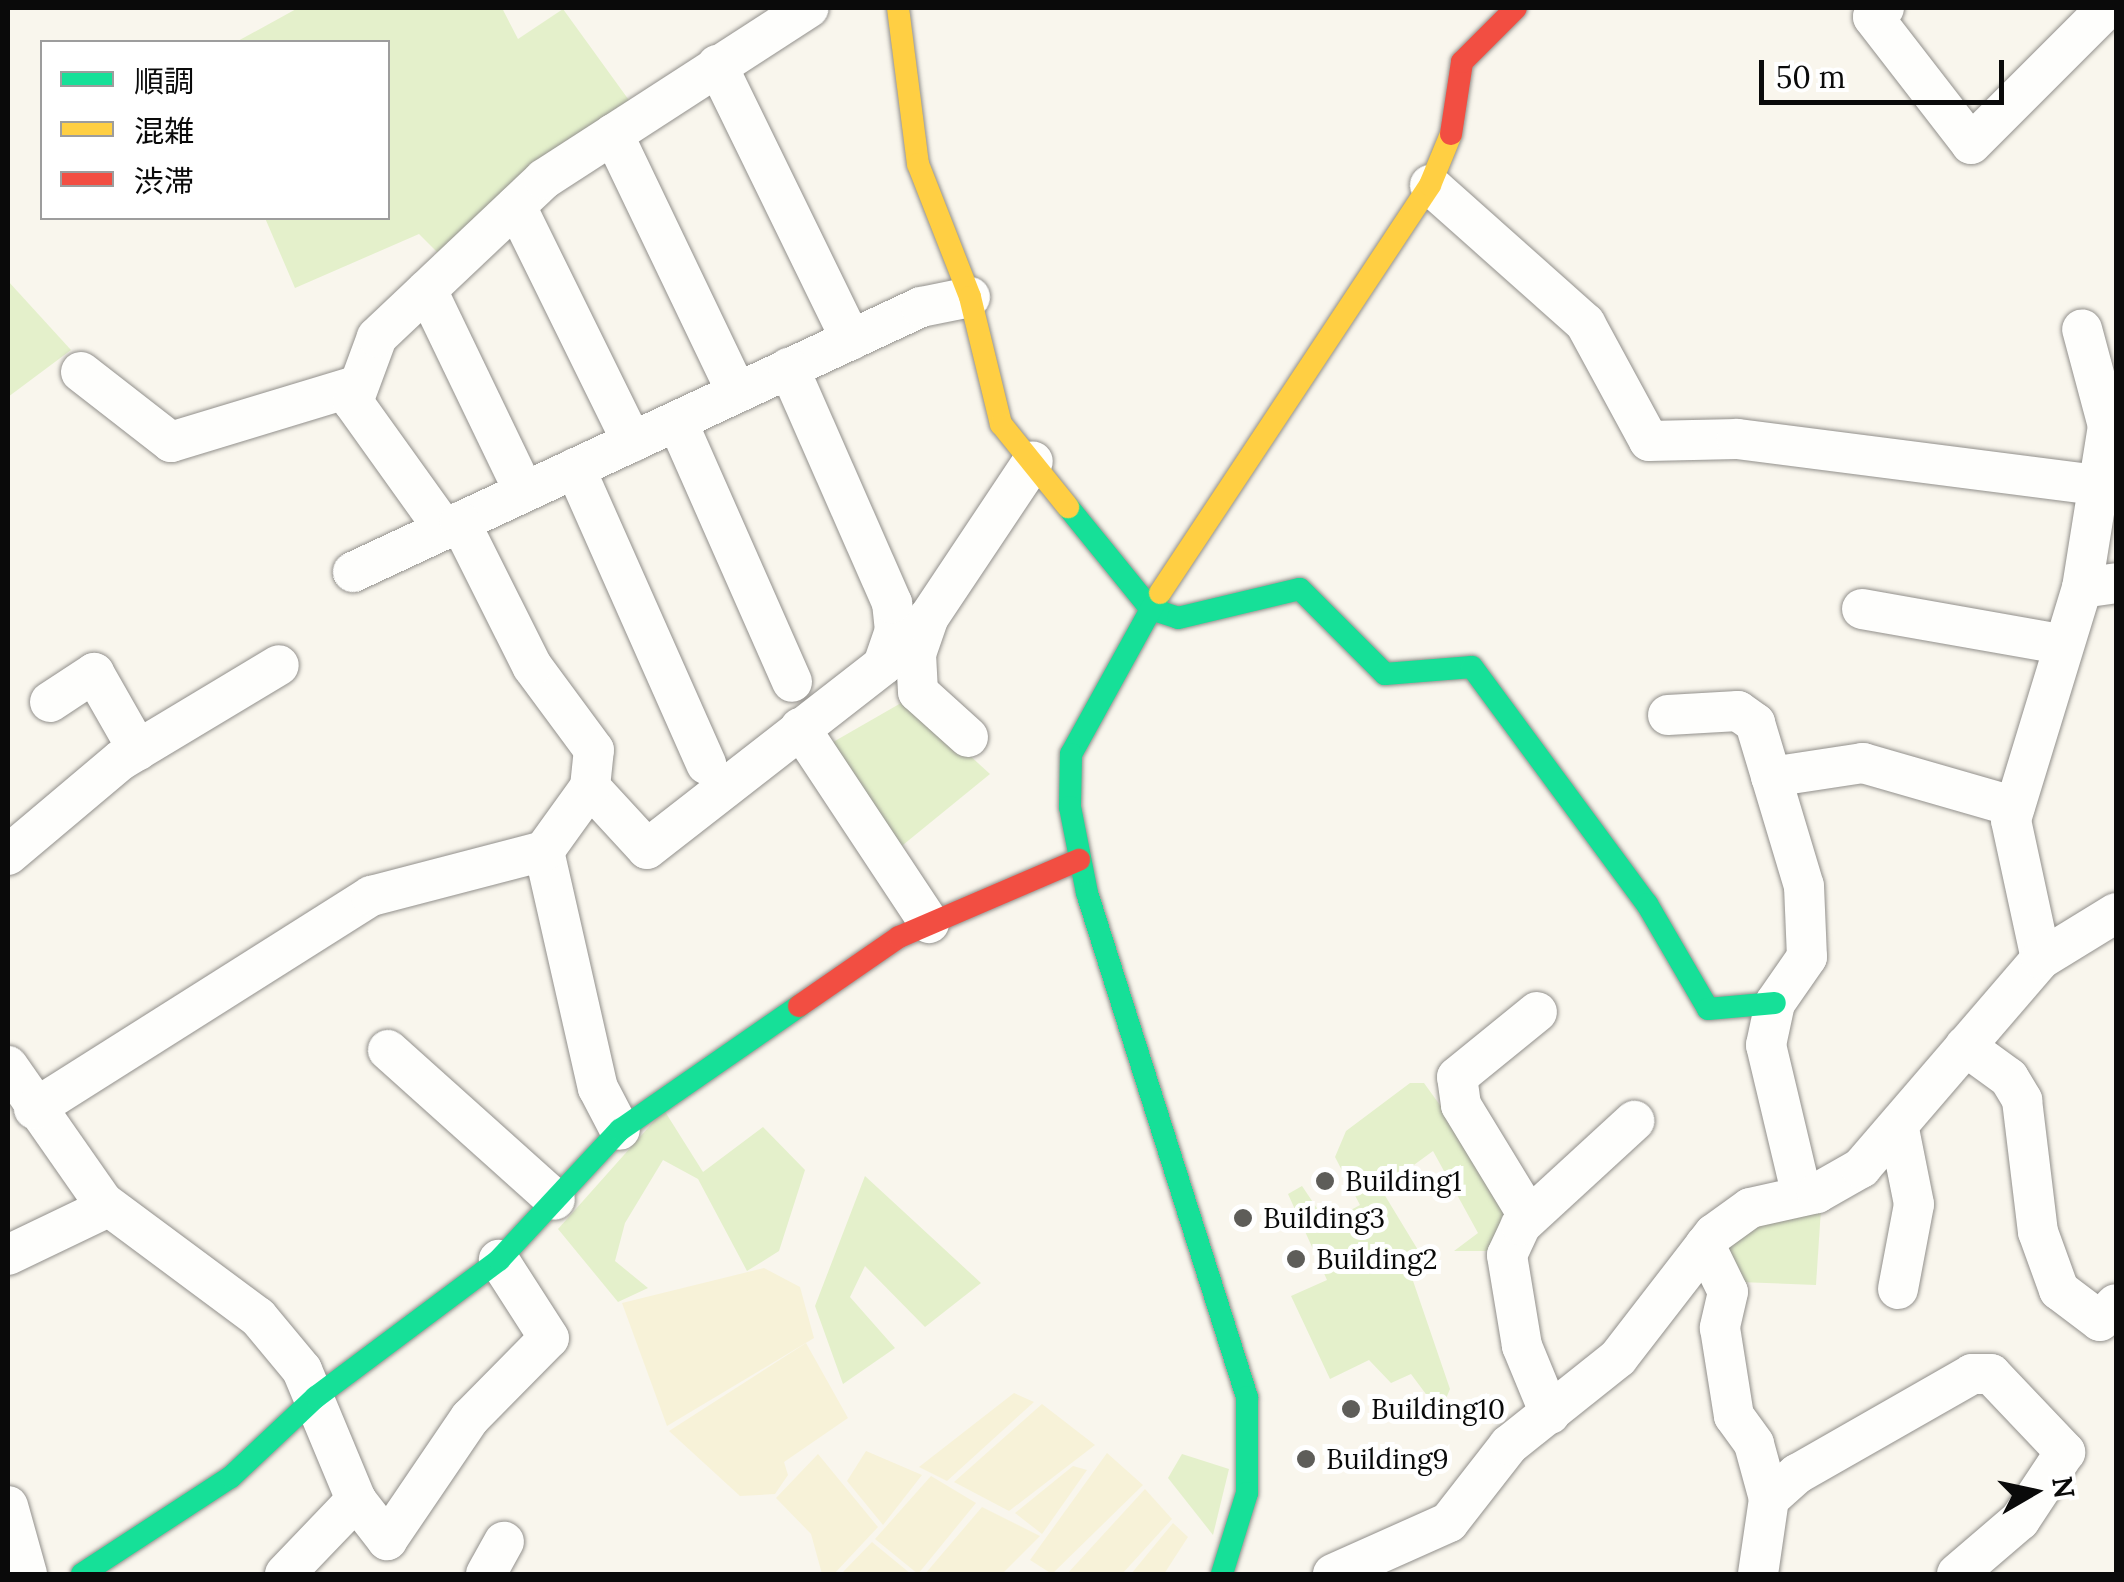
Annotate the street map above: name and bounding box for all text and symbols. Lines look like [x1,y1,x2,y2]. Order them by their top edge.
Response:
legend [40,40,390,220]
scale bar [1764,40,2009,102]
text: 50 m [1776,58,1846,96]
text: 順調 [134,62,194,100]
text: 混雑 [134,112,194,150]
text: 渋滞 [134,162,194,200]
place label: Building1 [1345,1164,1462,1198]
marker: Building1 [1314,1170,1336,1192]
place label: Building3 [1263,1201,1385,1235]
marker: Building3 [1232,1207,1254,1229]
place label: Building2 [1316,1242,1438,1276]
marker: Building2 [1285,1248,1307,1270]
place label: Building10 [1371,1392,1505,1426]
marker: Building10 [1340,1398,1362,1420]
place label: Building9 [1326,1442,1449,1476]
north arrow [1984,1442,2084,1542]
marker: Building9 [1295,1448,1317,1470]
text: N [2044,1474,2083,1501]

